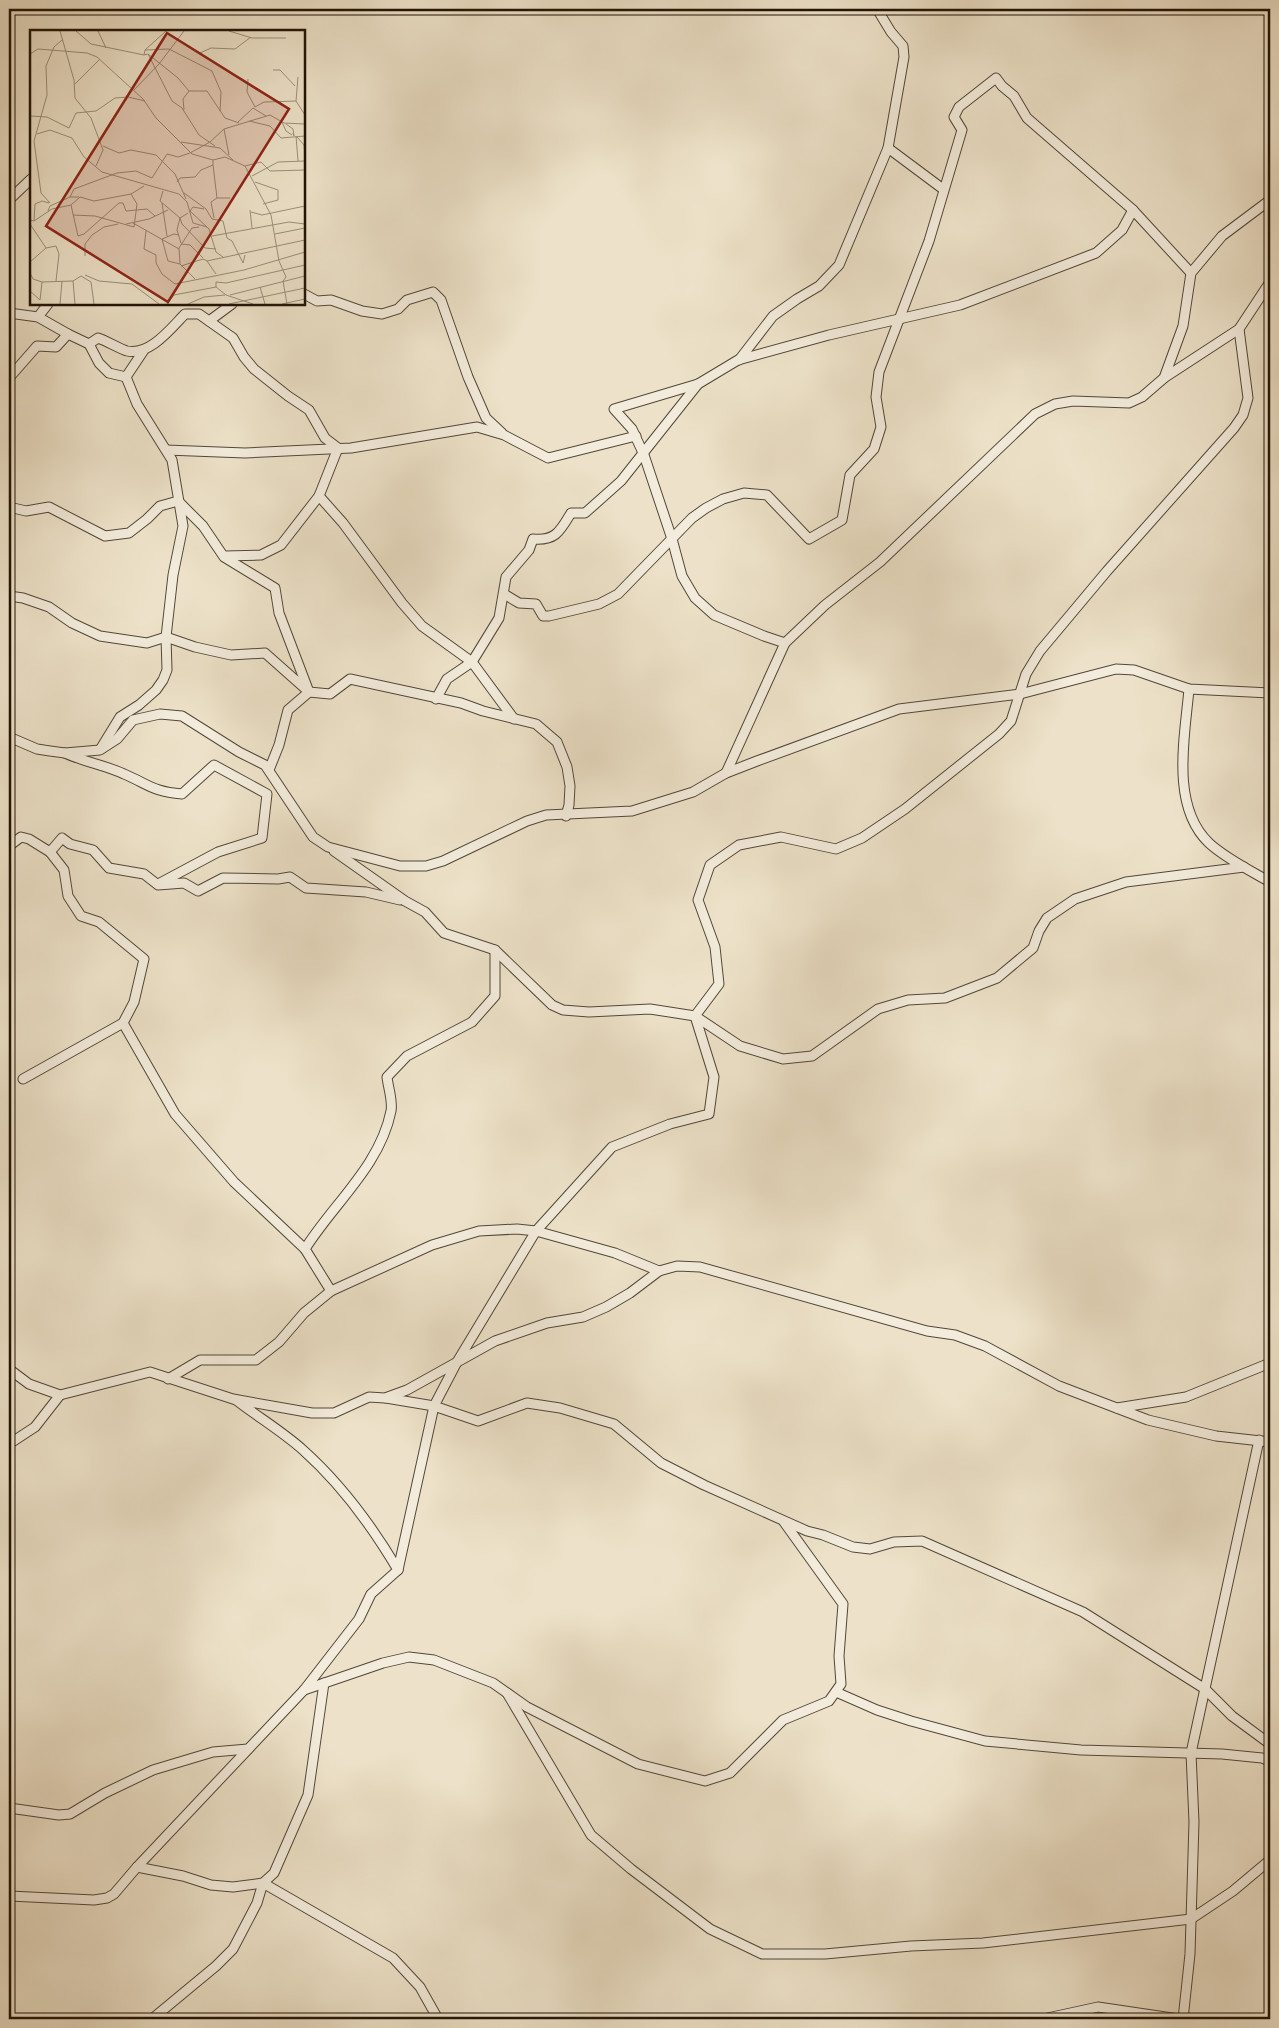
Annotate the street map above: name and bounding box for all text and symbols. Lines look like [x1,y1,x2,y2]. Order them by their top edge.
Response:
inset map [30,30,305,305]

